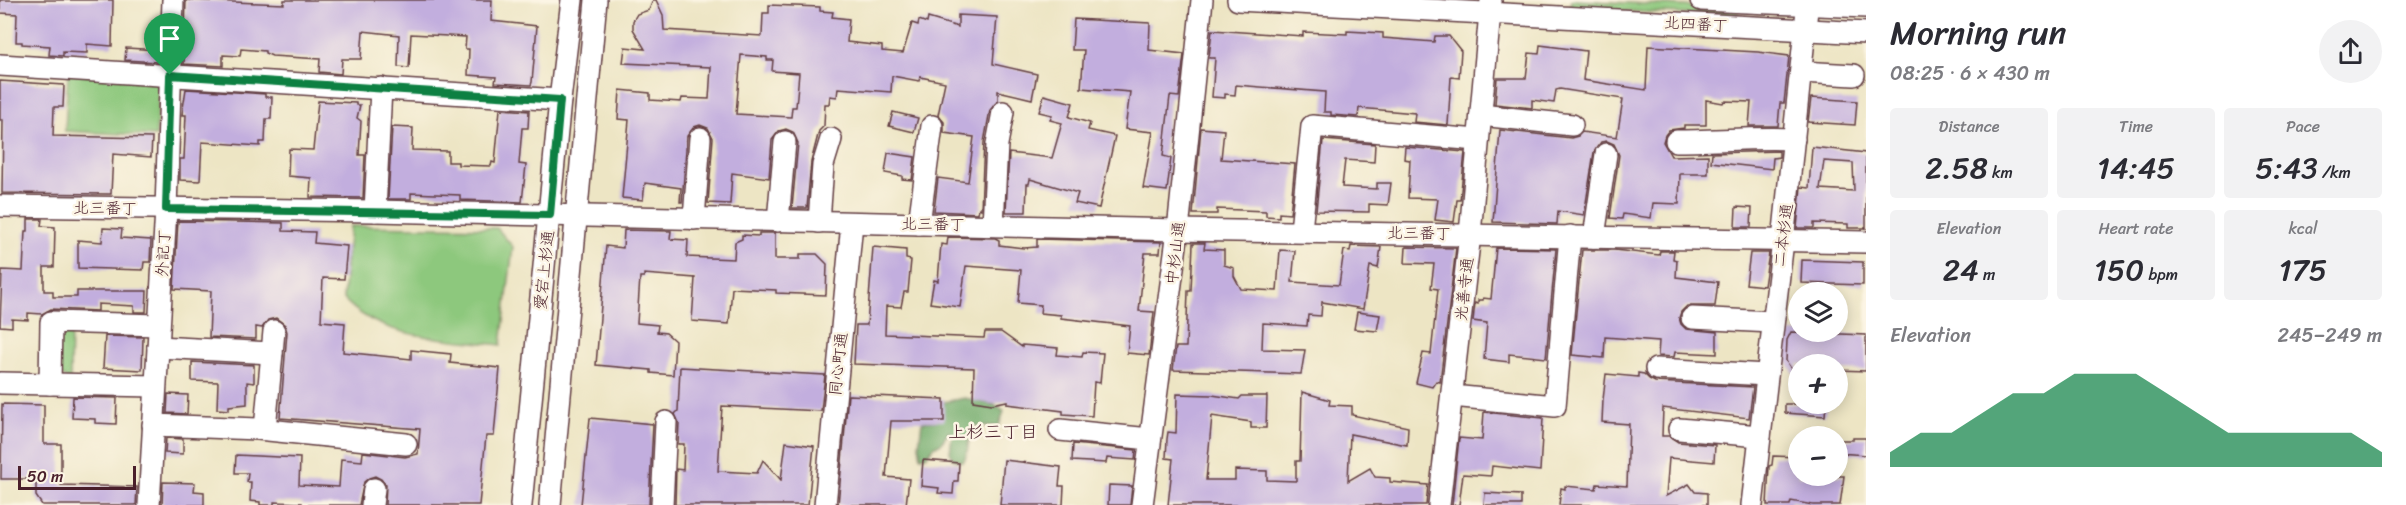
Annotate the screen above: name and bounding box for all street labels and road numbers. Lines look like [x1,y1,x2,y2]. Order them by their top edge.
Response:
street label: 北四番丁 [1663,8,1729,40]
street label: 北三番丁 [73,193,137,223]
street label: 二本杉通 [1765,201,1801,269]
street label: 北三番丁 [901,209,965,239]
street label: 北三番丁 [1387,218,1451,248]
street label: 中杉山通 [1157,219,1193,287]
street label: 外記丁 [147,228,179,278]
street label: 愛宕上杉通 [525,229,563,311]
street label: 光善寺通 [1446,256,1482,322]
street label: 同心町通 [820,331,856,397]

